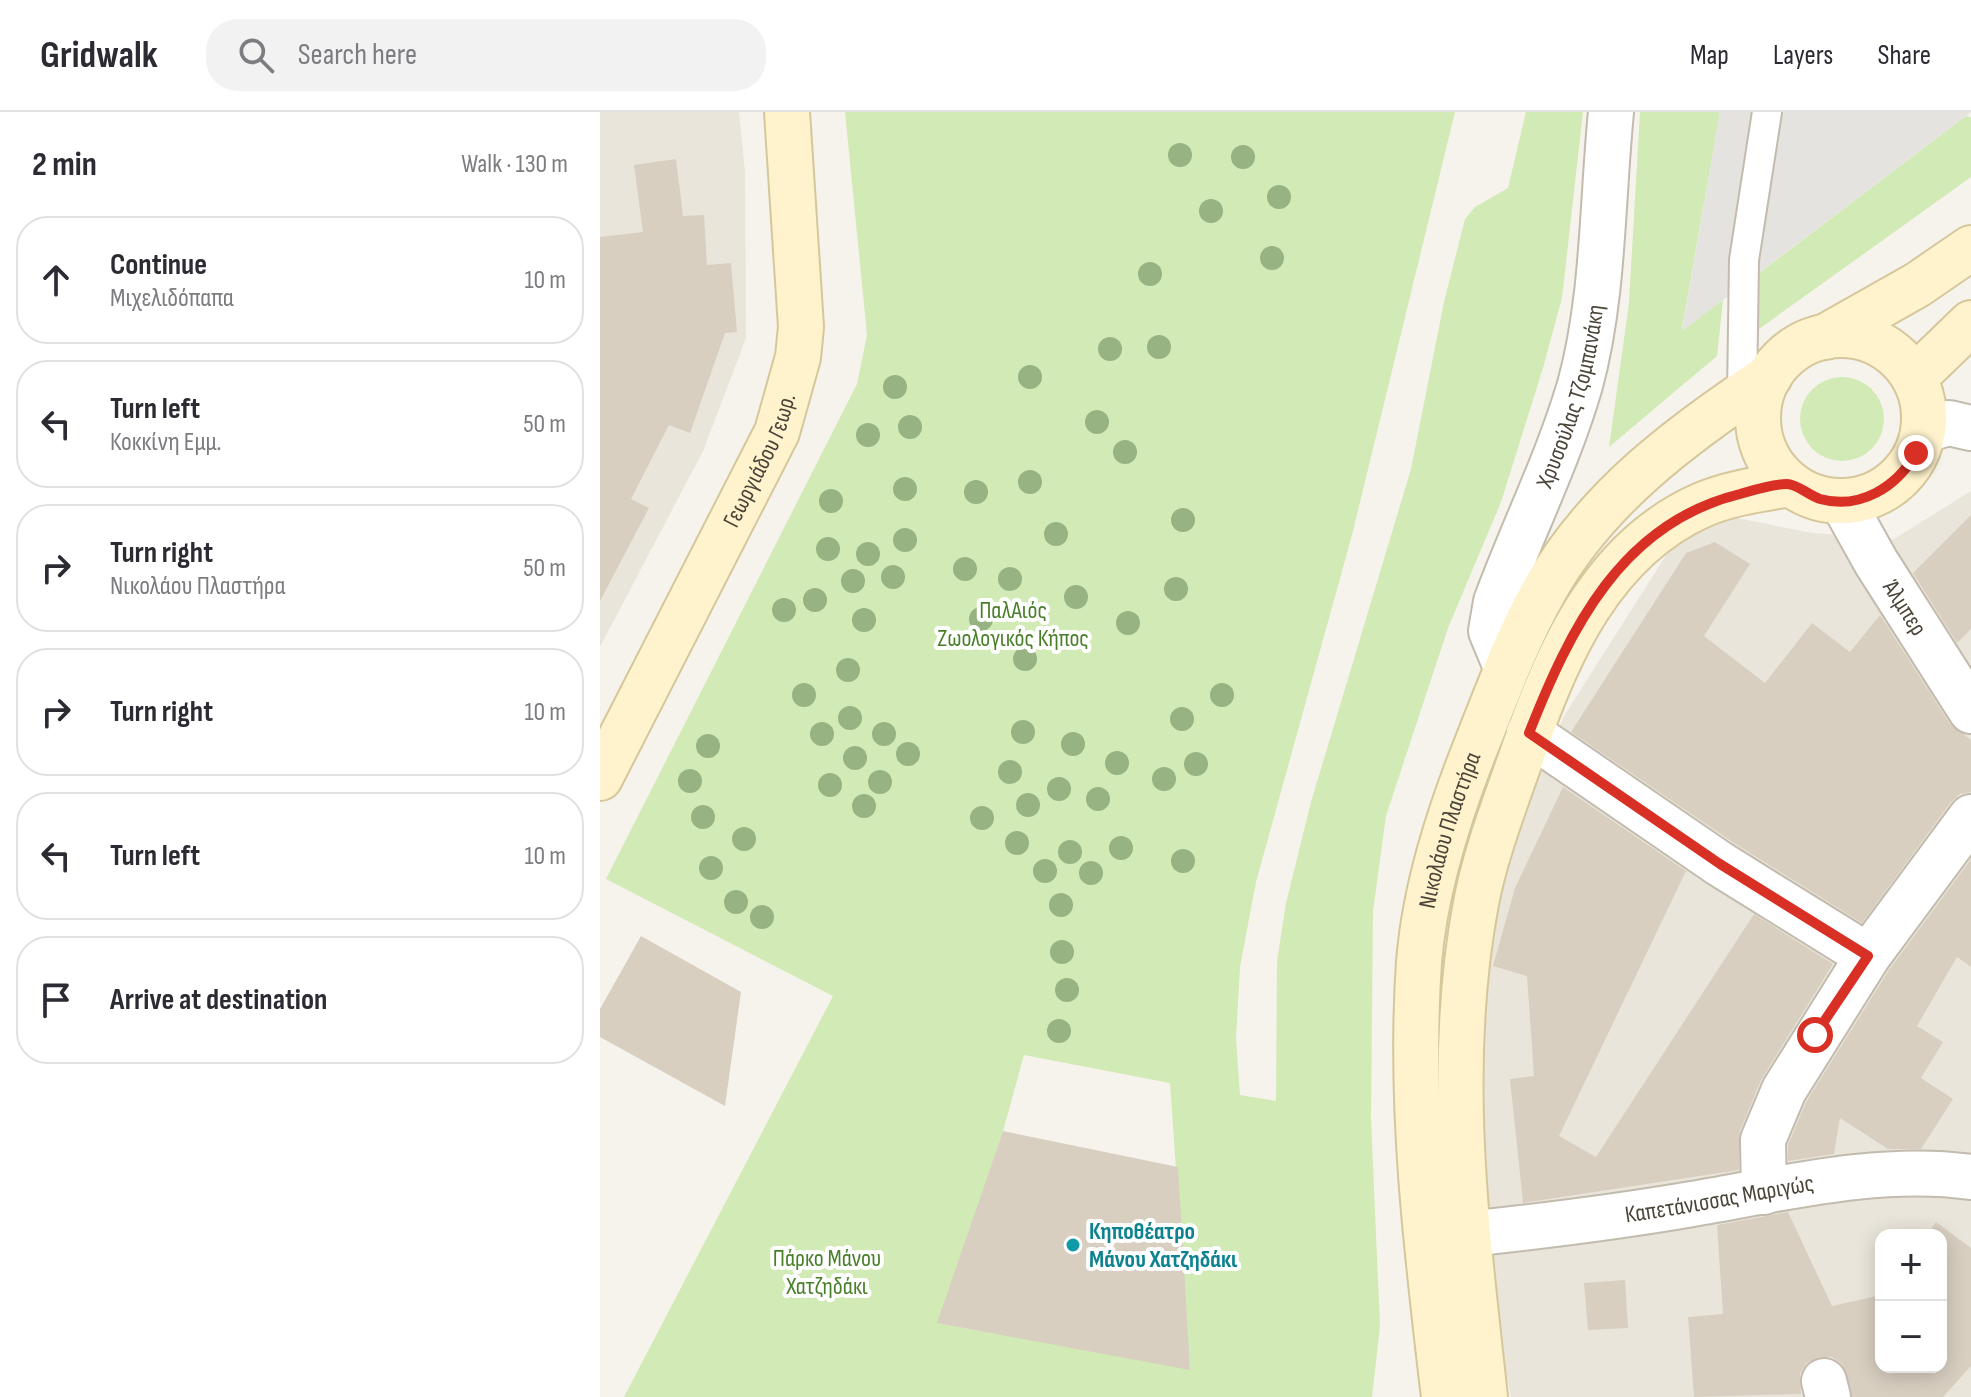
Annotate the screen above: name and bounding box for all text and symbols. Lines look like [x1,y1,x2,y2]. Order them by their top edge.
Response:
search box [206,19,766,91]
text: Gridwalk [40,33,158,78]
icon: search [234,33,278,77]
text: Search here [298,37,417,73]
text: Map [1690,39,1729,72]
text: Layers [1773,39,1833,72]
text: Share [1877,39,1931,72]
text: 2 min [32,144,97,185]
text: Walk · 130 m [461,149,568,180]
text: Continue [110,247,207,283]
icon: ahead [34,258,78,302]
text: 10 m [524,265,566,296]
text: Μιχελιδόπαπα [110,283,234,314]
street label: Χρυσούλας Τζομπανάκη [1529,303,1610,493]
street label: Γεωργιάδου Γεωρ. [716,390,802,532]
text: Turn left [110,391,200,427]
icon: left [34,402,78,446]
text: 50 m [523,409,566,440]
text: Κοκκίνη Εμμ. [110,427,222,458]
route end [1898,435,1934,471]
text: Turn right [110,535,213,571]
icon: right [34,546,78,590]
text: 50 m [523,553,566,584]
text: Νικολάου Πλαστήρα [110,571,285,602]
street label: Άλμπερ [1877,574,1934,641]
park label: ΠαλΑιός Ζωολογικός Κήπος [937,596,1089,653]
icon: right [34,690,78,734]
text: Turn right [110,694,213,730]
text: 10 m [524,697,566,728]
street label: Νικολάου Πλαστήρα [1412,748,1487,911]
icon: left [34,834,78,878]
text: Turn left [110,838,200,874]
text: 10 m [524,841,566,872]
icon: arrive [34,978,78,1022]
text: Arrive at destination [110,982,327,1018]
route start [1797,1017,1833,1053]
street label: Καπετάνισσας Μαριγώς [1623,1168,1816,1229]
place label: Κηποθέατρο Μάνου Χατζηδάκι [1089,1217,1238,1274]
map controls [1875,1229,1947,1373]
button: + [1875,1229,1947,1301]
marker: Κηποθέατρο Μάνου Χατζηδάκι [1064,1236,1082,1254]
park label: Πάρκο Μάνου Χατζηδάκι [773,1244,881,1301]
button: − [1875,1301,1947,1373]

